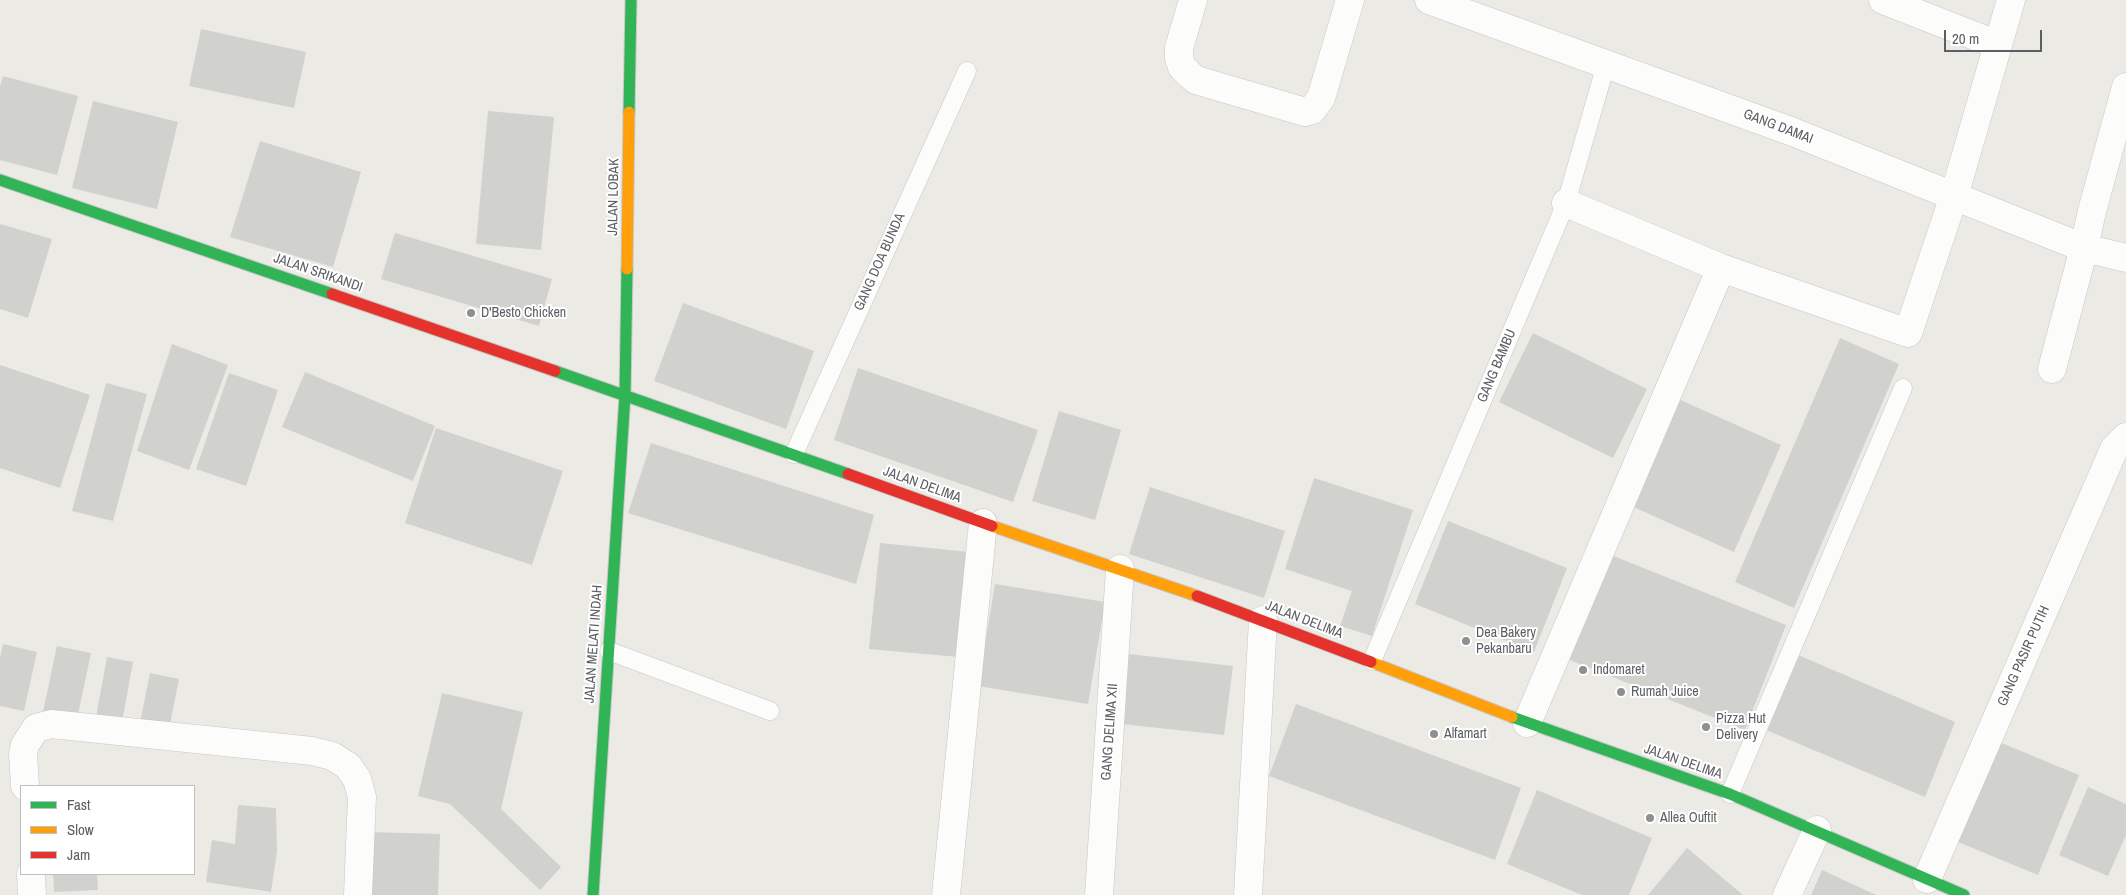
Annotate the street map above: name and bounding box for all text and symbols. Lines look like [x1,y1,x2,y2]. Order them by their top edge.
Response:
scale bar [1946,20,2044,52]
text: 20 m [1952,28,1979,49]
street label: GANG DAMAI [1741,106,1815,148]
street label: JALAN LOBAK [605,158,623,236]
street label: GANG DOA BUNDA [851,211,909,313]
street label: JALAN SRIKANDI [271,250,365,296]
place label: D'Besto Chicken [481,305,566,321]
marker: D'Besto Chicken [465,307,477,319]
street label: GANG BAMBU [1474,327,1520,405]
street label: JALAN DELIMA [881,463,963,507]
street label: JALAN MELATI INDAH [581,584,607,704]
street label: JALAN DELIMA [1263,598,1345,642]
street label: GANG PASIR PUTIH [1994,603,2054,709]
place label: Dea Bakery Pekanbaru [1476,625,1536,658]
marker: Dea Bakery Pekanbaru [1460,635,1472,647]
place label: Indomaret [1593,662,1645,678]
marker: Indomaret [1577,664,1589,676]
street label: GANG DELIMA XII [1098,683,1122,781]
place label: Rumah Juice [1631,684,1699,700]
marker: Rumah Juice [1615,686,1627,698]
place label: Pizza Hut Delivery [1716,711,1766,744]
marker: Pizza Hut Delivery [1700,721,1712,733]
place label: Alfamart [1444,726,1487,742]
marker: Alfamart [1428,728,1440,740]
street label: JALAN DELIMA [1642,741,1724,783]
legend [20,785,195,875]
text: Fast [67,794,90,815]
place label: Allea Ouftit [1660,810,1717,826]
marker: Allea Ouftit [1644,812,1656,824]
text: Slow [67,819,94,840]
text: Jam [67,844,90,865]

